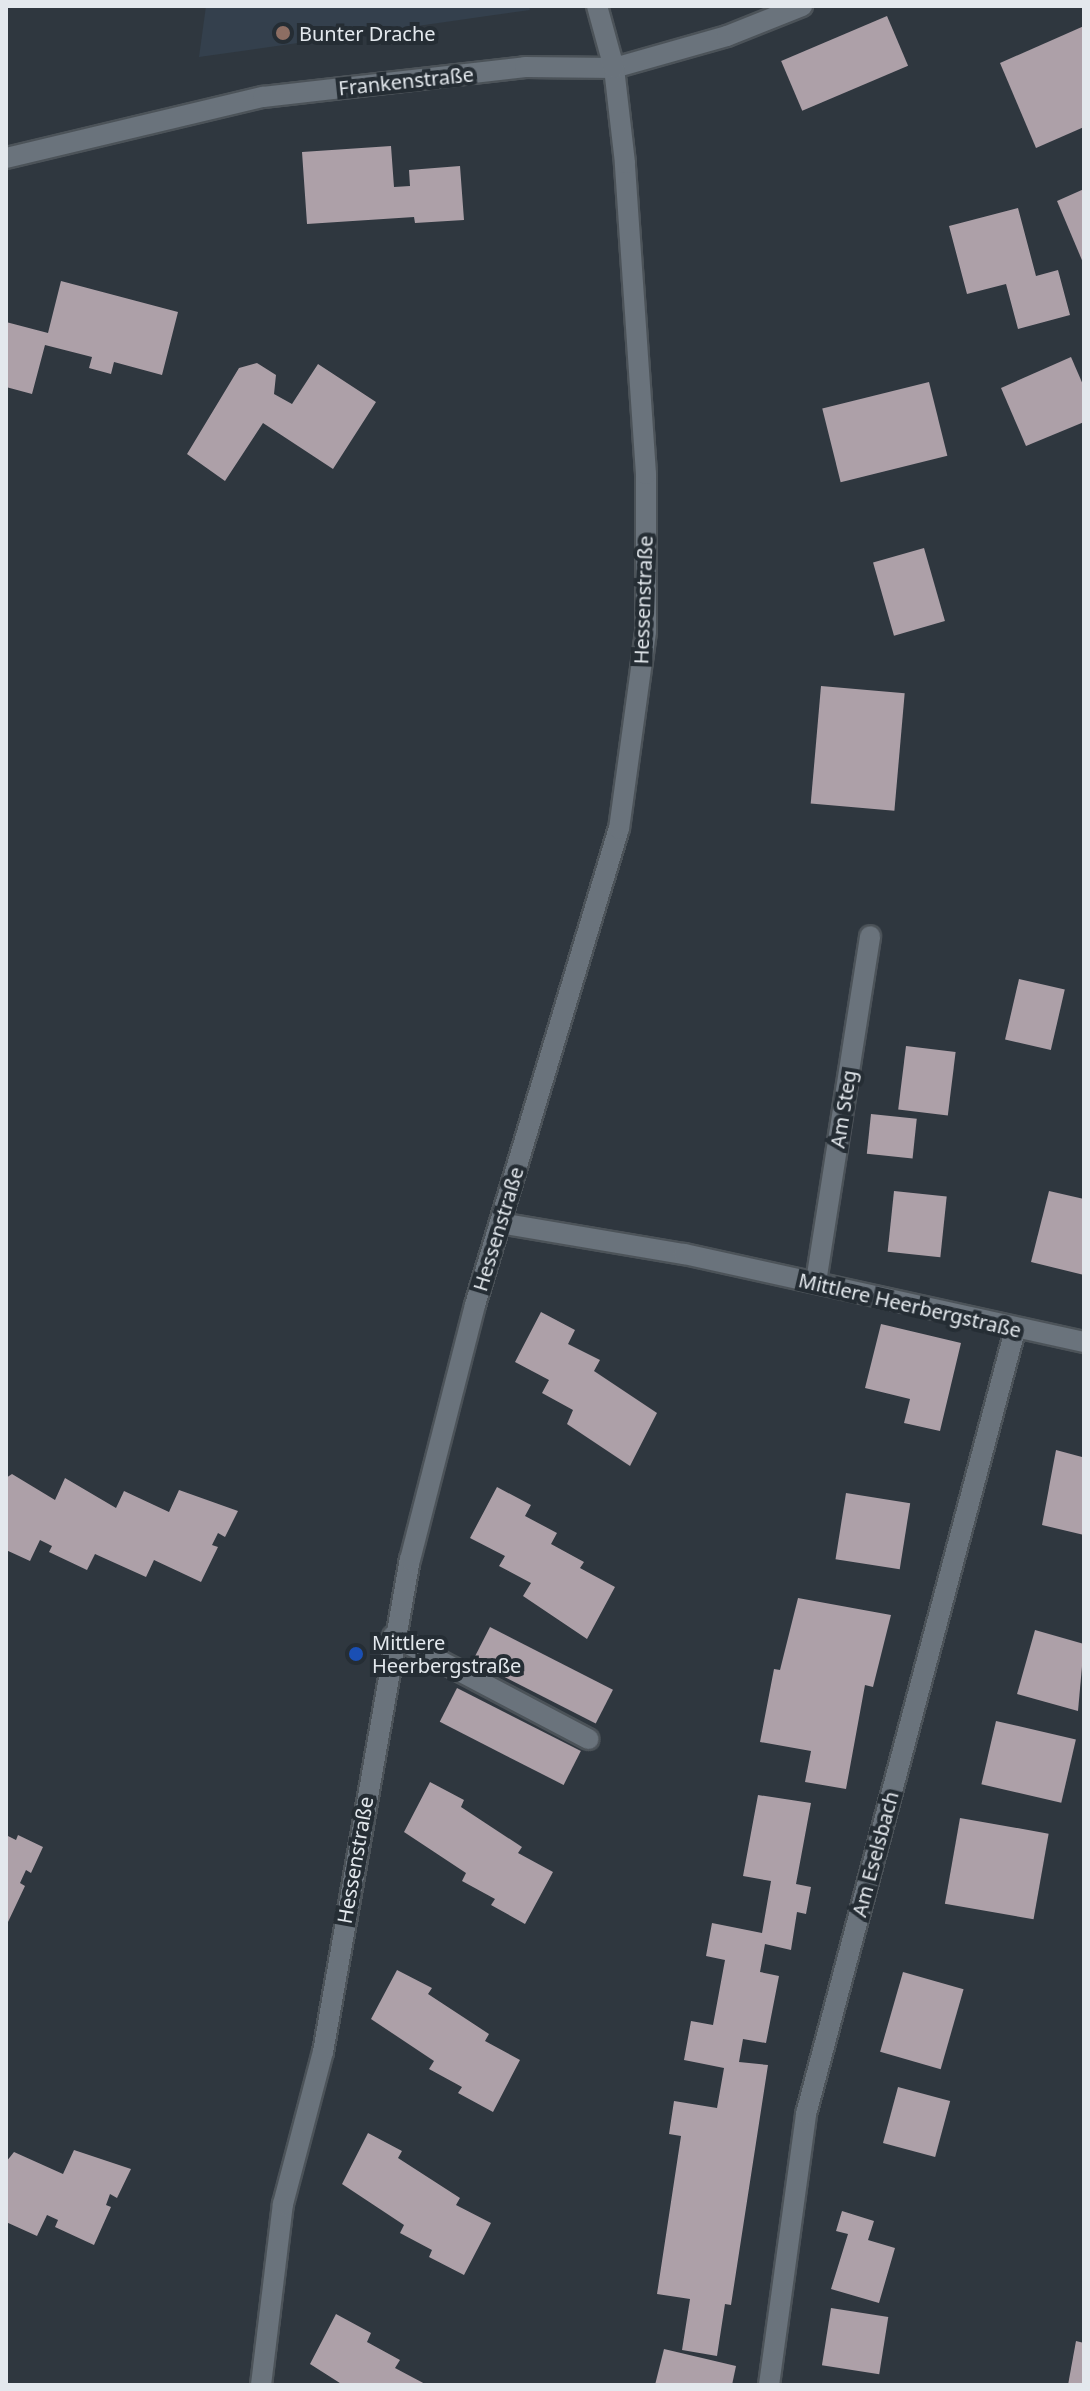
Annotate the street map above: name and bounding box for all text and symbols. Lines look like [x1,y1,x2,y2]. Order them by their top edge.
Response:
place label: Bunter Drache [299,21,436,45]
marker: Bunter Drache [274,24,292,42]
street label: Frankenstraße [337,62,475,100]
street label: Hessenstraße [629,535,657,665]
street label: Am Steg [825,1068,861,1150]
street label: Hessenstraße [468,1164,528,1294]
street label: Mittlere Heerbergstraße [796,1268,1024,1342]
place label: Mittlere Heerbergstraße [372,1630,521,1677]
marker: Mittlere Heerbergstraße [347,1645,365,1663]
street label: Am Eselsbach [847,1789,903,1919]
street label: Hessenstraße [332,1795,378,1925]

